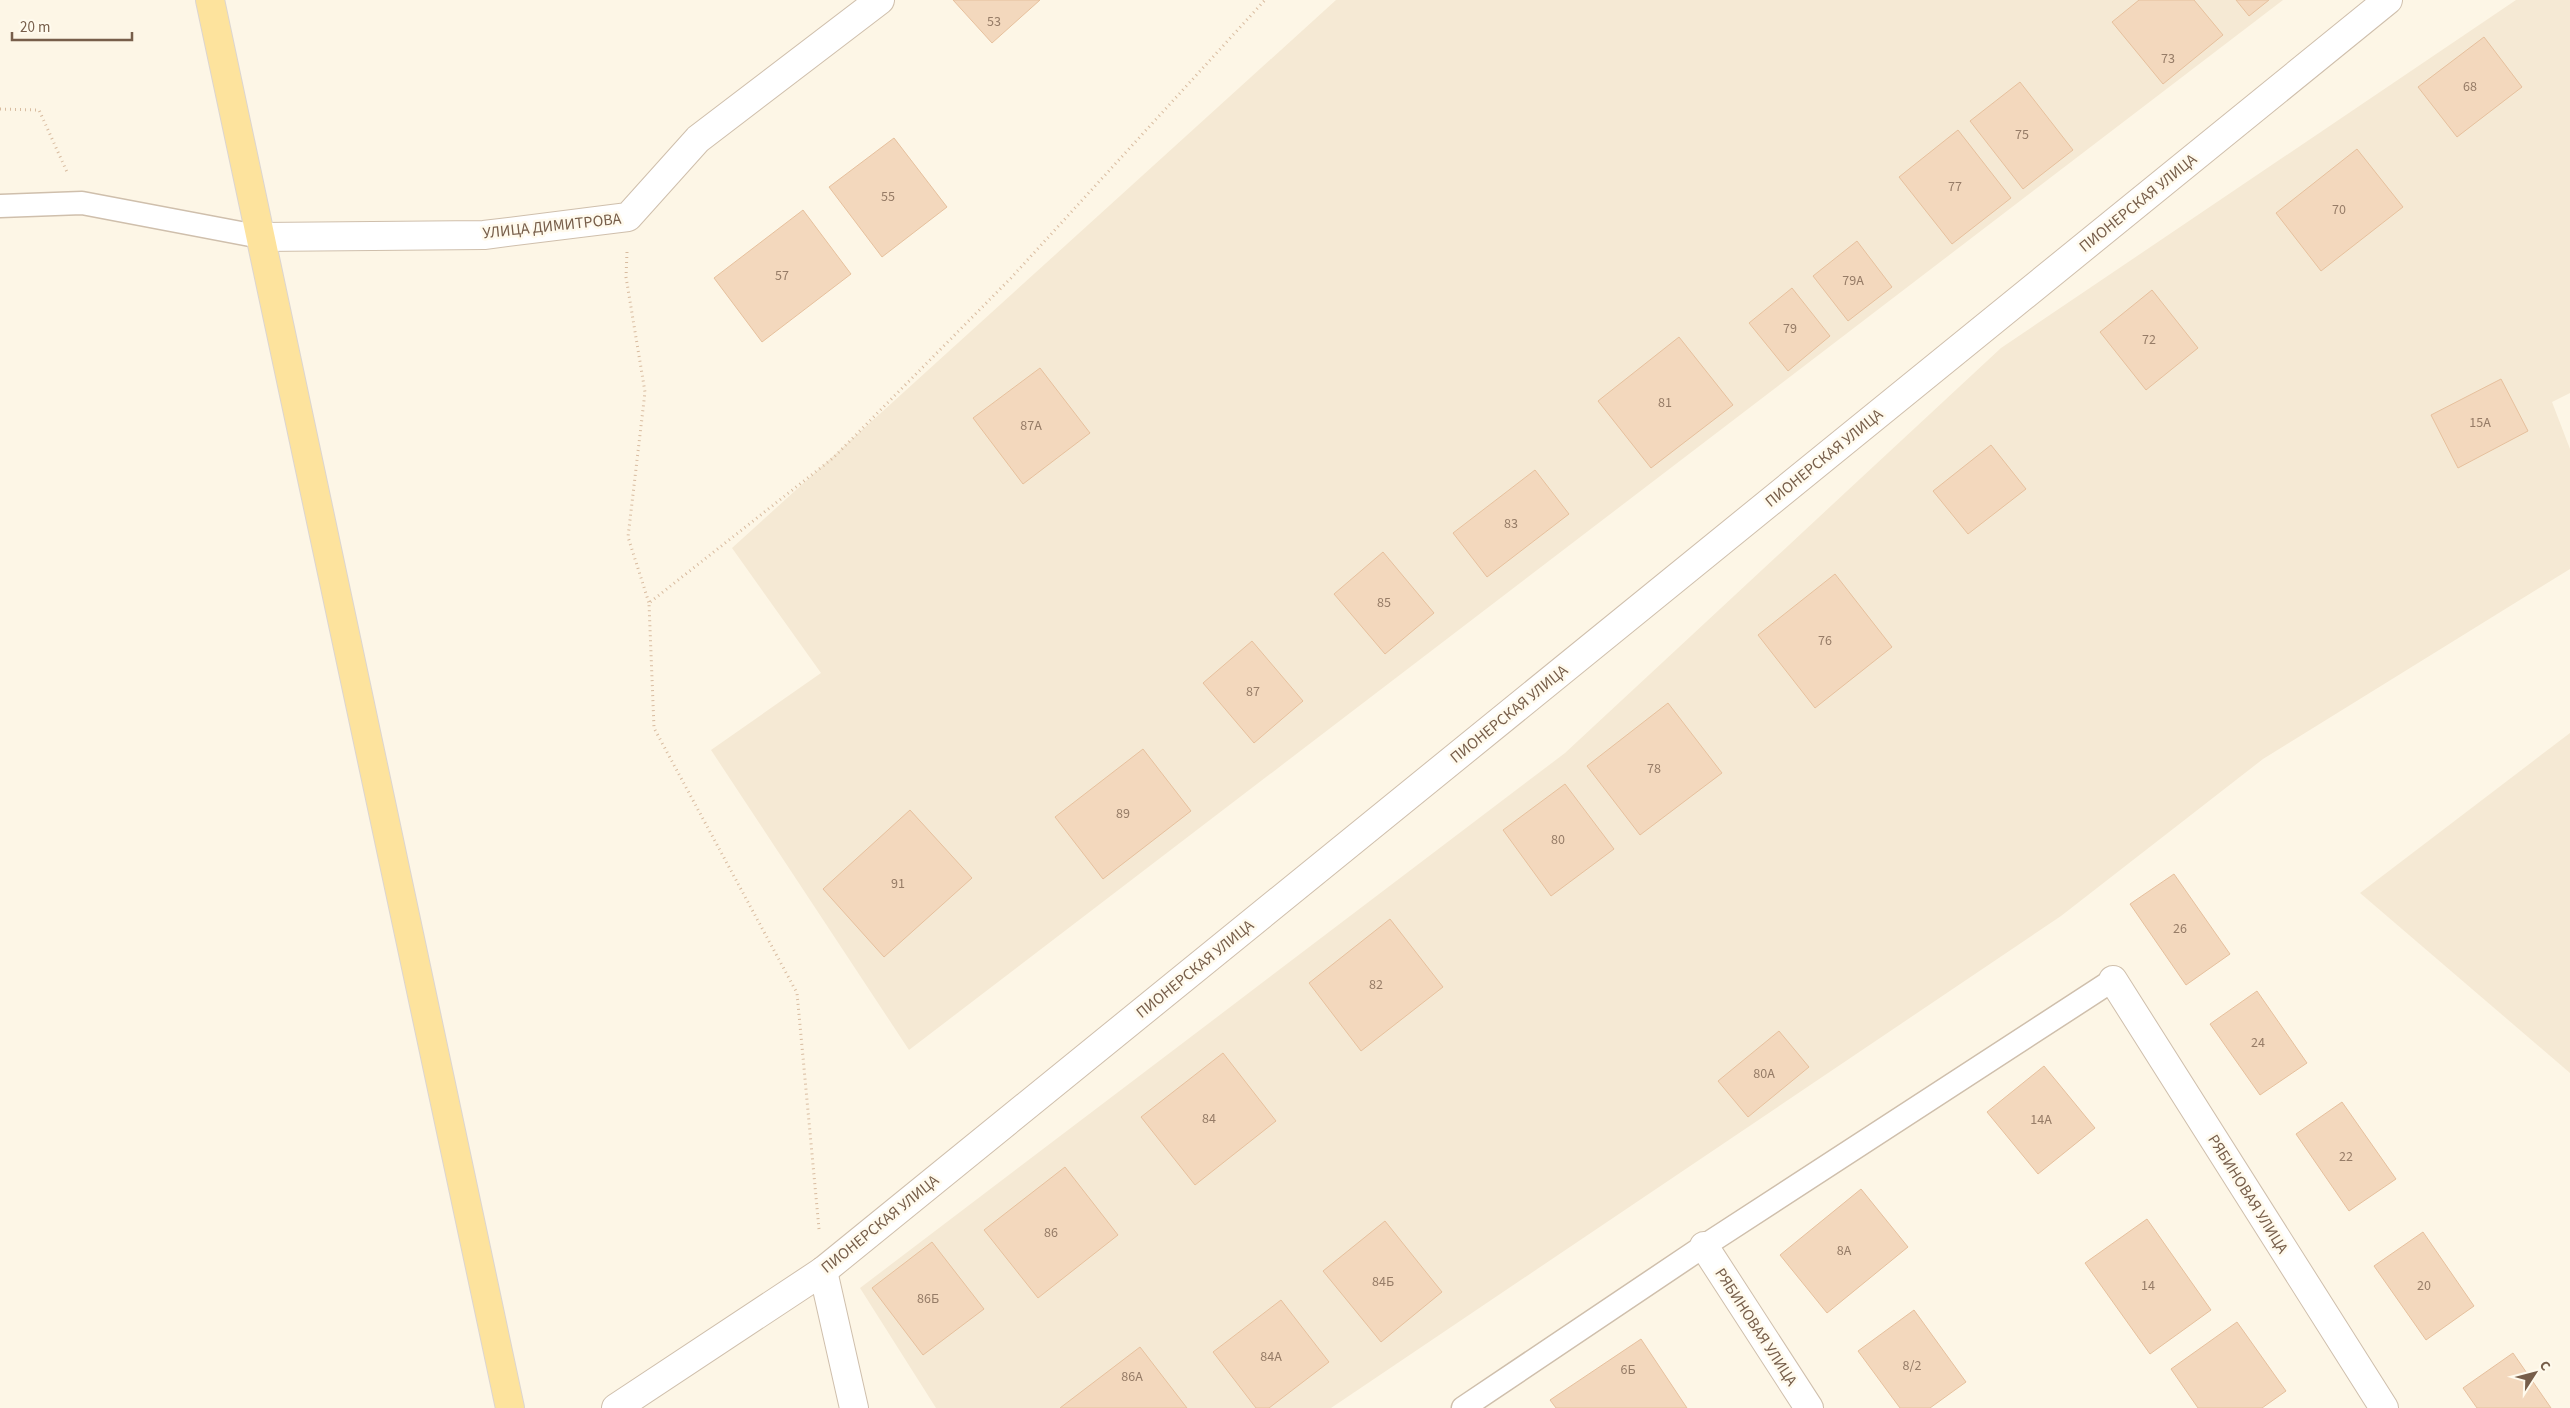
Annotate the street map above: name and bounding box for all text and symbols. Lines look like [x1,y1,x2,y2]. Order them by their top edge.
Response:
scale bar [12,10,132,42]
house number: 53 [987,12,1001,32]
text: 20 m [20,17,50,38]
house number: 73 [2161,49,2175,69]
house number: 68 [2463,77,2477,97]
house number: 75 [2015,125,2029,145]
street label: ПИОНЕРСКАЯ УЛИЦА [2074,148,2202,257]
house number: 77 [1948,177,1962,197]
house number: 55 [881,187,895,207]
house number: 70 [2332,200,2346,220]
street label: УЛИЦА ДИМИТРОВА [482,208,623,244]
house number: 57 [775,266,789,286]
house number: 79А [1842,271,1864,291]
house number: 79 [1783,319,1797,339]
house number: 72 [2142,330,2156,350]
house number: 81 [1658,393,1672,413]
street label: ПИОНЕРСКАЯ УЛИЦА [1760,403,1888,512]
house number: 15А [2469,413,2491,433]
house number: 87А [1020,416,1042,436]
house number: 83 [1504,514,1518,534]
house number: 85 [1377,593,1391,613]
house number: 76 [1818,631,1832,651]
street label: ПИОНЕРСКАЯ УЛИЦА [1445,659,1573,768]
house number: 87 [1246,682,1260,702]
house number: 78 [1647,759,1661,779]
house number: 89 [1116,804,1130,824]
house number: 80 [1551,830,1565,850]
house number: 91 [891,874,905,894]
street label: ПИОНЕРСКАЯ УЛИЦА [1131,914,1259,1023]
house number: 26 [2173,919,2187,939]
house number: 82 [1369,975,1383,995]
house number: 24 [2251,1033,2265,1053]
house number: 80А [1753,1064,1775,1084]
house number: 84 [1202,1109,1216,1129]
house number: 14А [2030,1110,2052,1130]
street label: РЯБИНОВАЯ УЛИЦА [2202,1130,2294,1258]
house number: 22 [2339,1147,2353,1167]
street label: ПИОНЕРСКАЯ УЛИЦА [816,1169,944,1278]
house number: 86 [1044,1223,1058,1243]
house number: 8А [1837,1241,1852,1261]
street label: РЯБИНОВАЯ УЛИЦА [1710,1264,1803,1391]
house number: 84Б [1372,1272,1394,1292]
house number: 14 [2141,1276,2155,1296]
house number: 20 [2417,1276,2431,1296]
house number: 86Б [917,1289,939,1309]
house number: 84А [1260,1347,1282,1367]
north arrow [2510,1348,2560,1398]
house number: 8/2 [1903,1356,1921,1376]
text: С [2534,1357,2555,1375]
house number: 6Б [1620,1360,1636,1380]
house number: 86А [1121,1367,1143,1387]

